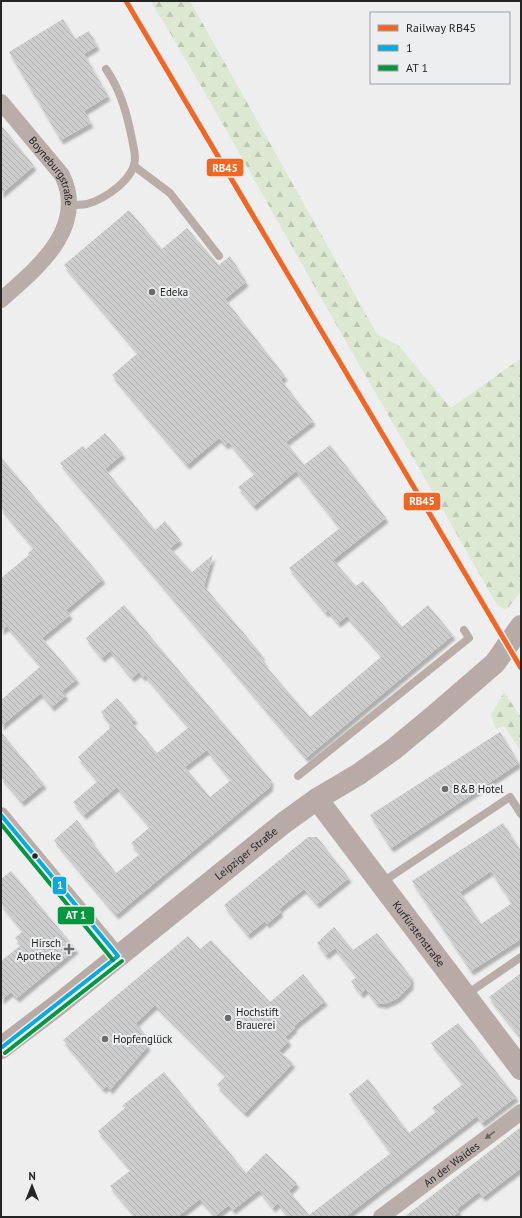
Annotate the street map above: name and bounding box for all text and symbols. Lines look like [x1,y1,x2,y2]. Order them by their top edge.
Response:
legend [370,12,510,84]
text: Railway RB45 [406,20,476,35]
text: 1 [406,40,413,55]
text: AT 1 [406,60,428,75]
street label: Boyneburgstraße [26,133,76,206]
line badge: RB45 [206,158,244,177]
text: RB45 [212,161,238,175]
place label: Edeka [160,285,188,299]
marker: Edeka [147,287,157,297]
line badge: RB45 [403,492,441,511]
text: RB45 [409,494,435,508]
place label: B&B Hotel [453,782,504,796]
marker: B&B Hotel [440,784,450,794]
street label: Leipziger Straße [212,824,281,883]
unlabelled marker [30,851,40,861]
line badge: 1 [52,876,67,895]
text: 1 [57,878,63,892]
street label: Kurfürstenstraße [390,898,448,970]
line badge: AT 1 [57,906,95,925]
text: AT 1 [66,908,86,922]
place label: Hirsch Apotheke [17,936,61,963]
marker: Hirsch Apotheke [64,944,74,954]
place label: Hochstift Brauerei [236,1005,279,1032]
marker: Hochstift Brauerei [223,1013,233,1023]
place label: Hopfenglück [113,1032,173,1046]
marker: Hopfenglück [100,1034,110,1044]
one-way arrow [484,1131,495,1140]
street label: An der Waides [421,1138,483,1190]
north arrow [12,1166,52,1206]
text: N [28,1169,36,1183]

